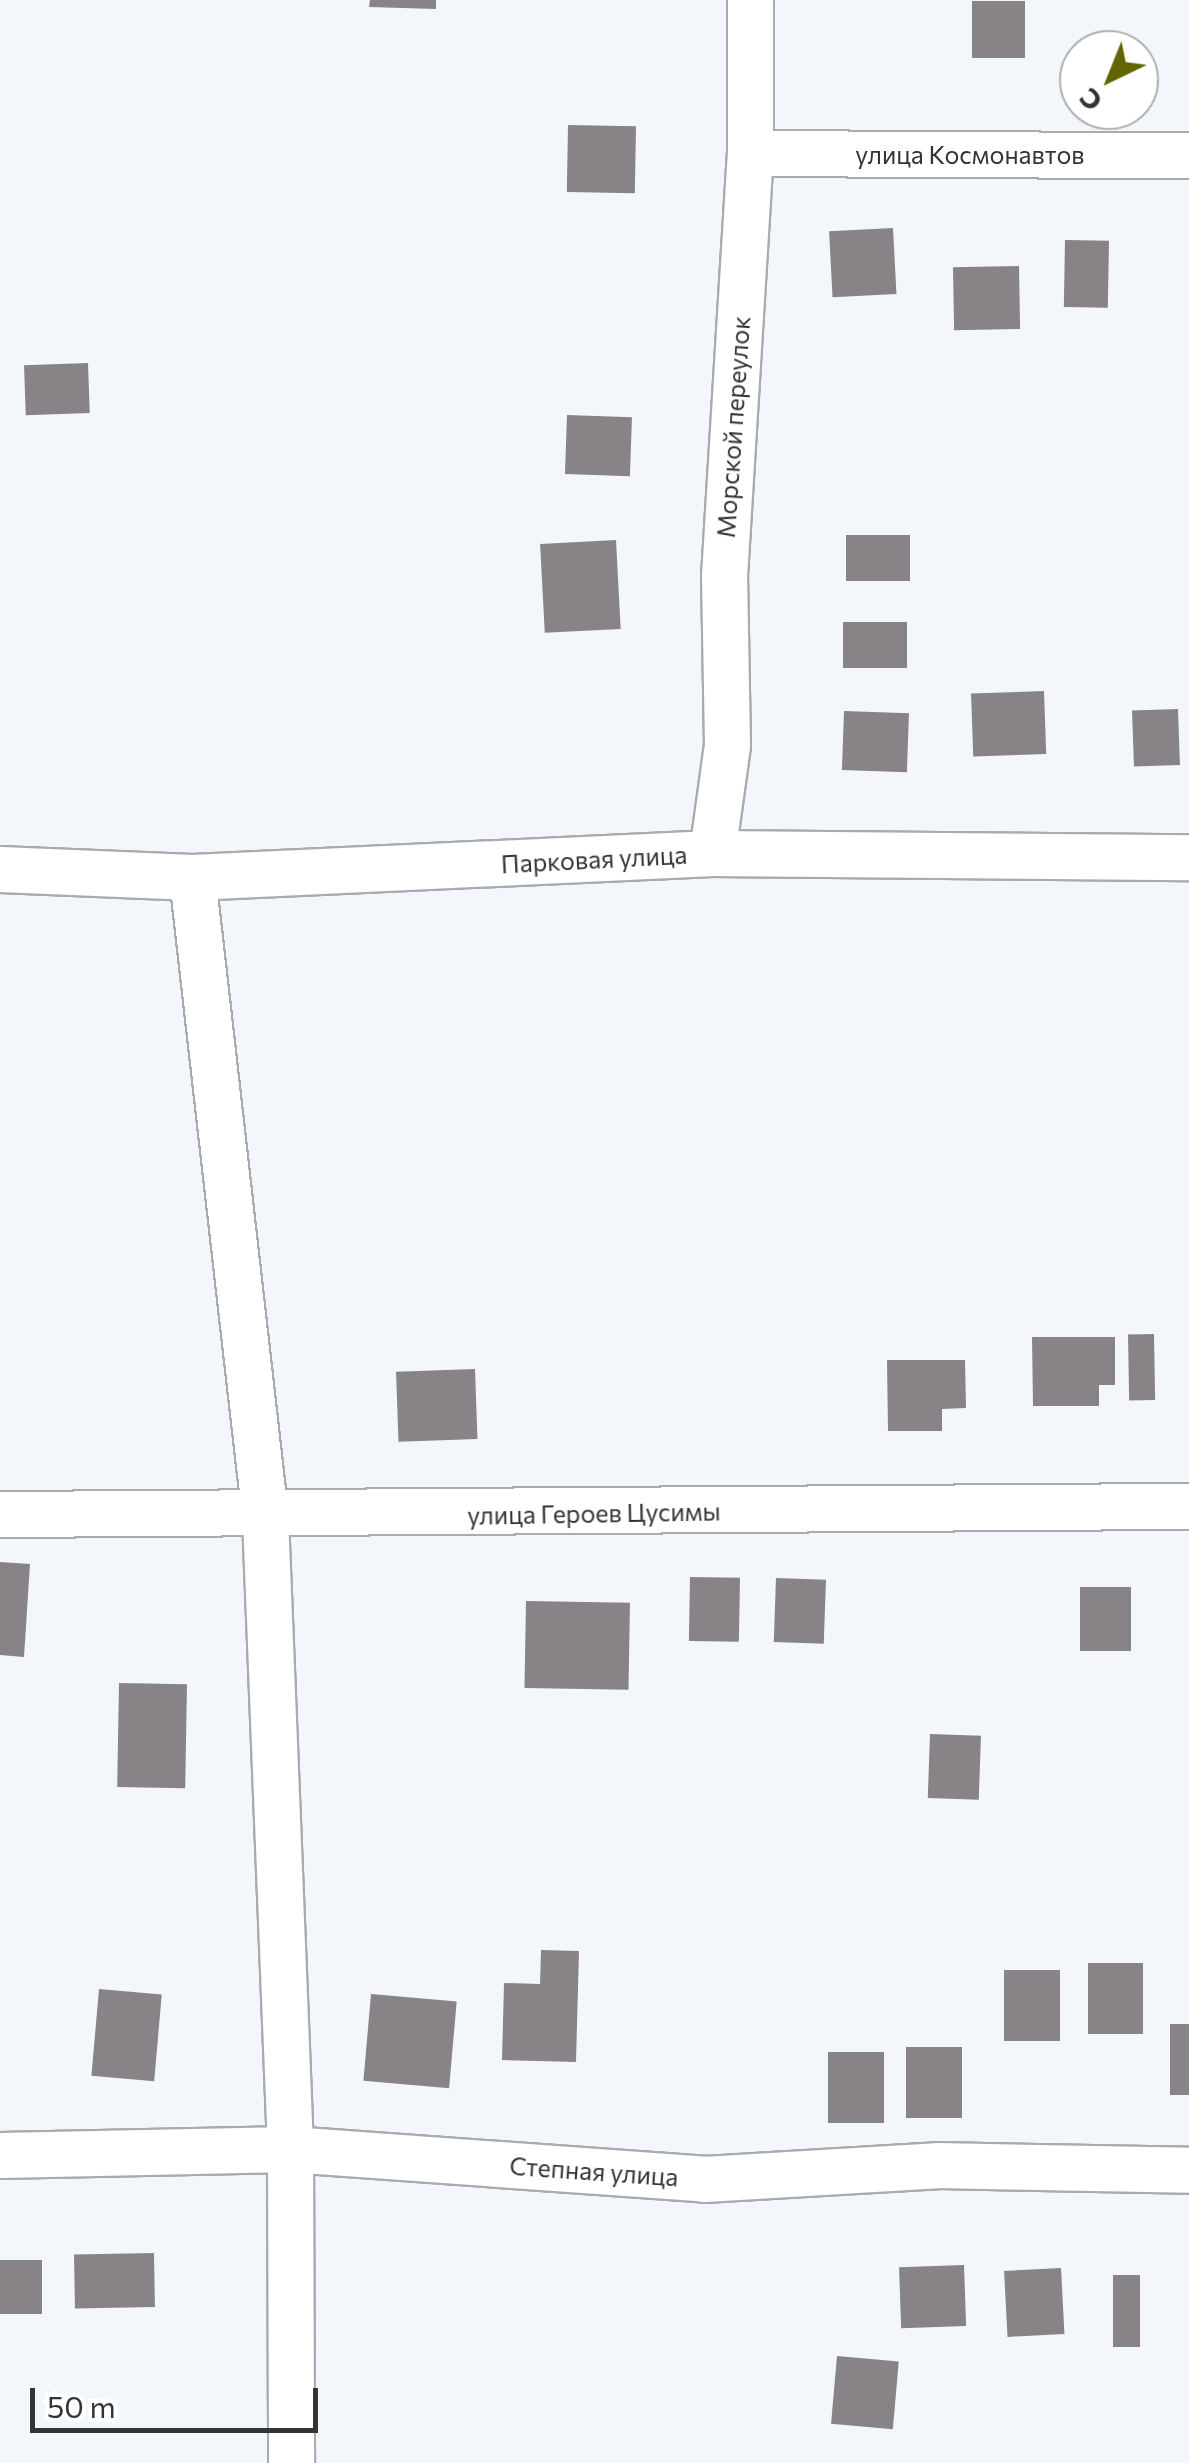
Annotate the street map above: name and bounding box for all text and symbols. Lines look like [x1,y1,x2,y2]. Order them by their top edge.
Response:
north arrow [1059,30,1159,130]
text: С [1071,82,1109,119]
street label: улица Космонавтов [855,139,1085,169]
street label: Морской переулок [710,315,756,539]
street label: Парковая улица [500,839,688,879]
street label: улица Героев Цусимы [467,1496,721,1530]
street label: Степная улица [509,2150,679,2192]
scale bar [35,2368,322,2430]
text: 50 m [47,2387,116,2424]

